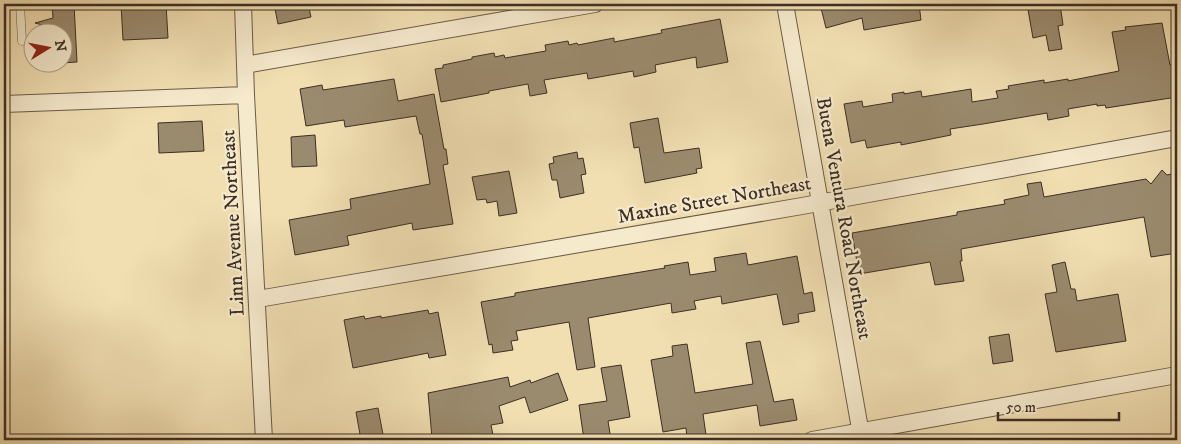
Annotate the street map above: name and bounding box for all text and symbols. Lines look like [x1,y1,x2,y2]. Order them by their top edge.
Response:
north arrow [22,22,72,72]
text: N [50,39,70,54]
street label: Buena Ventura Road Northeast [810,95,877,341]
street label: Linn Avenue Northeast [216,129,251,317]
street label: Maxine Street Northeast [616,171,813,230]
scale bar [998,389,1120,421]
text: 50 m [1006,398,1036,417]

